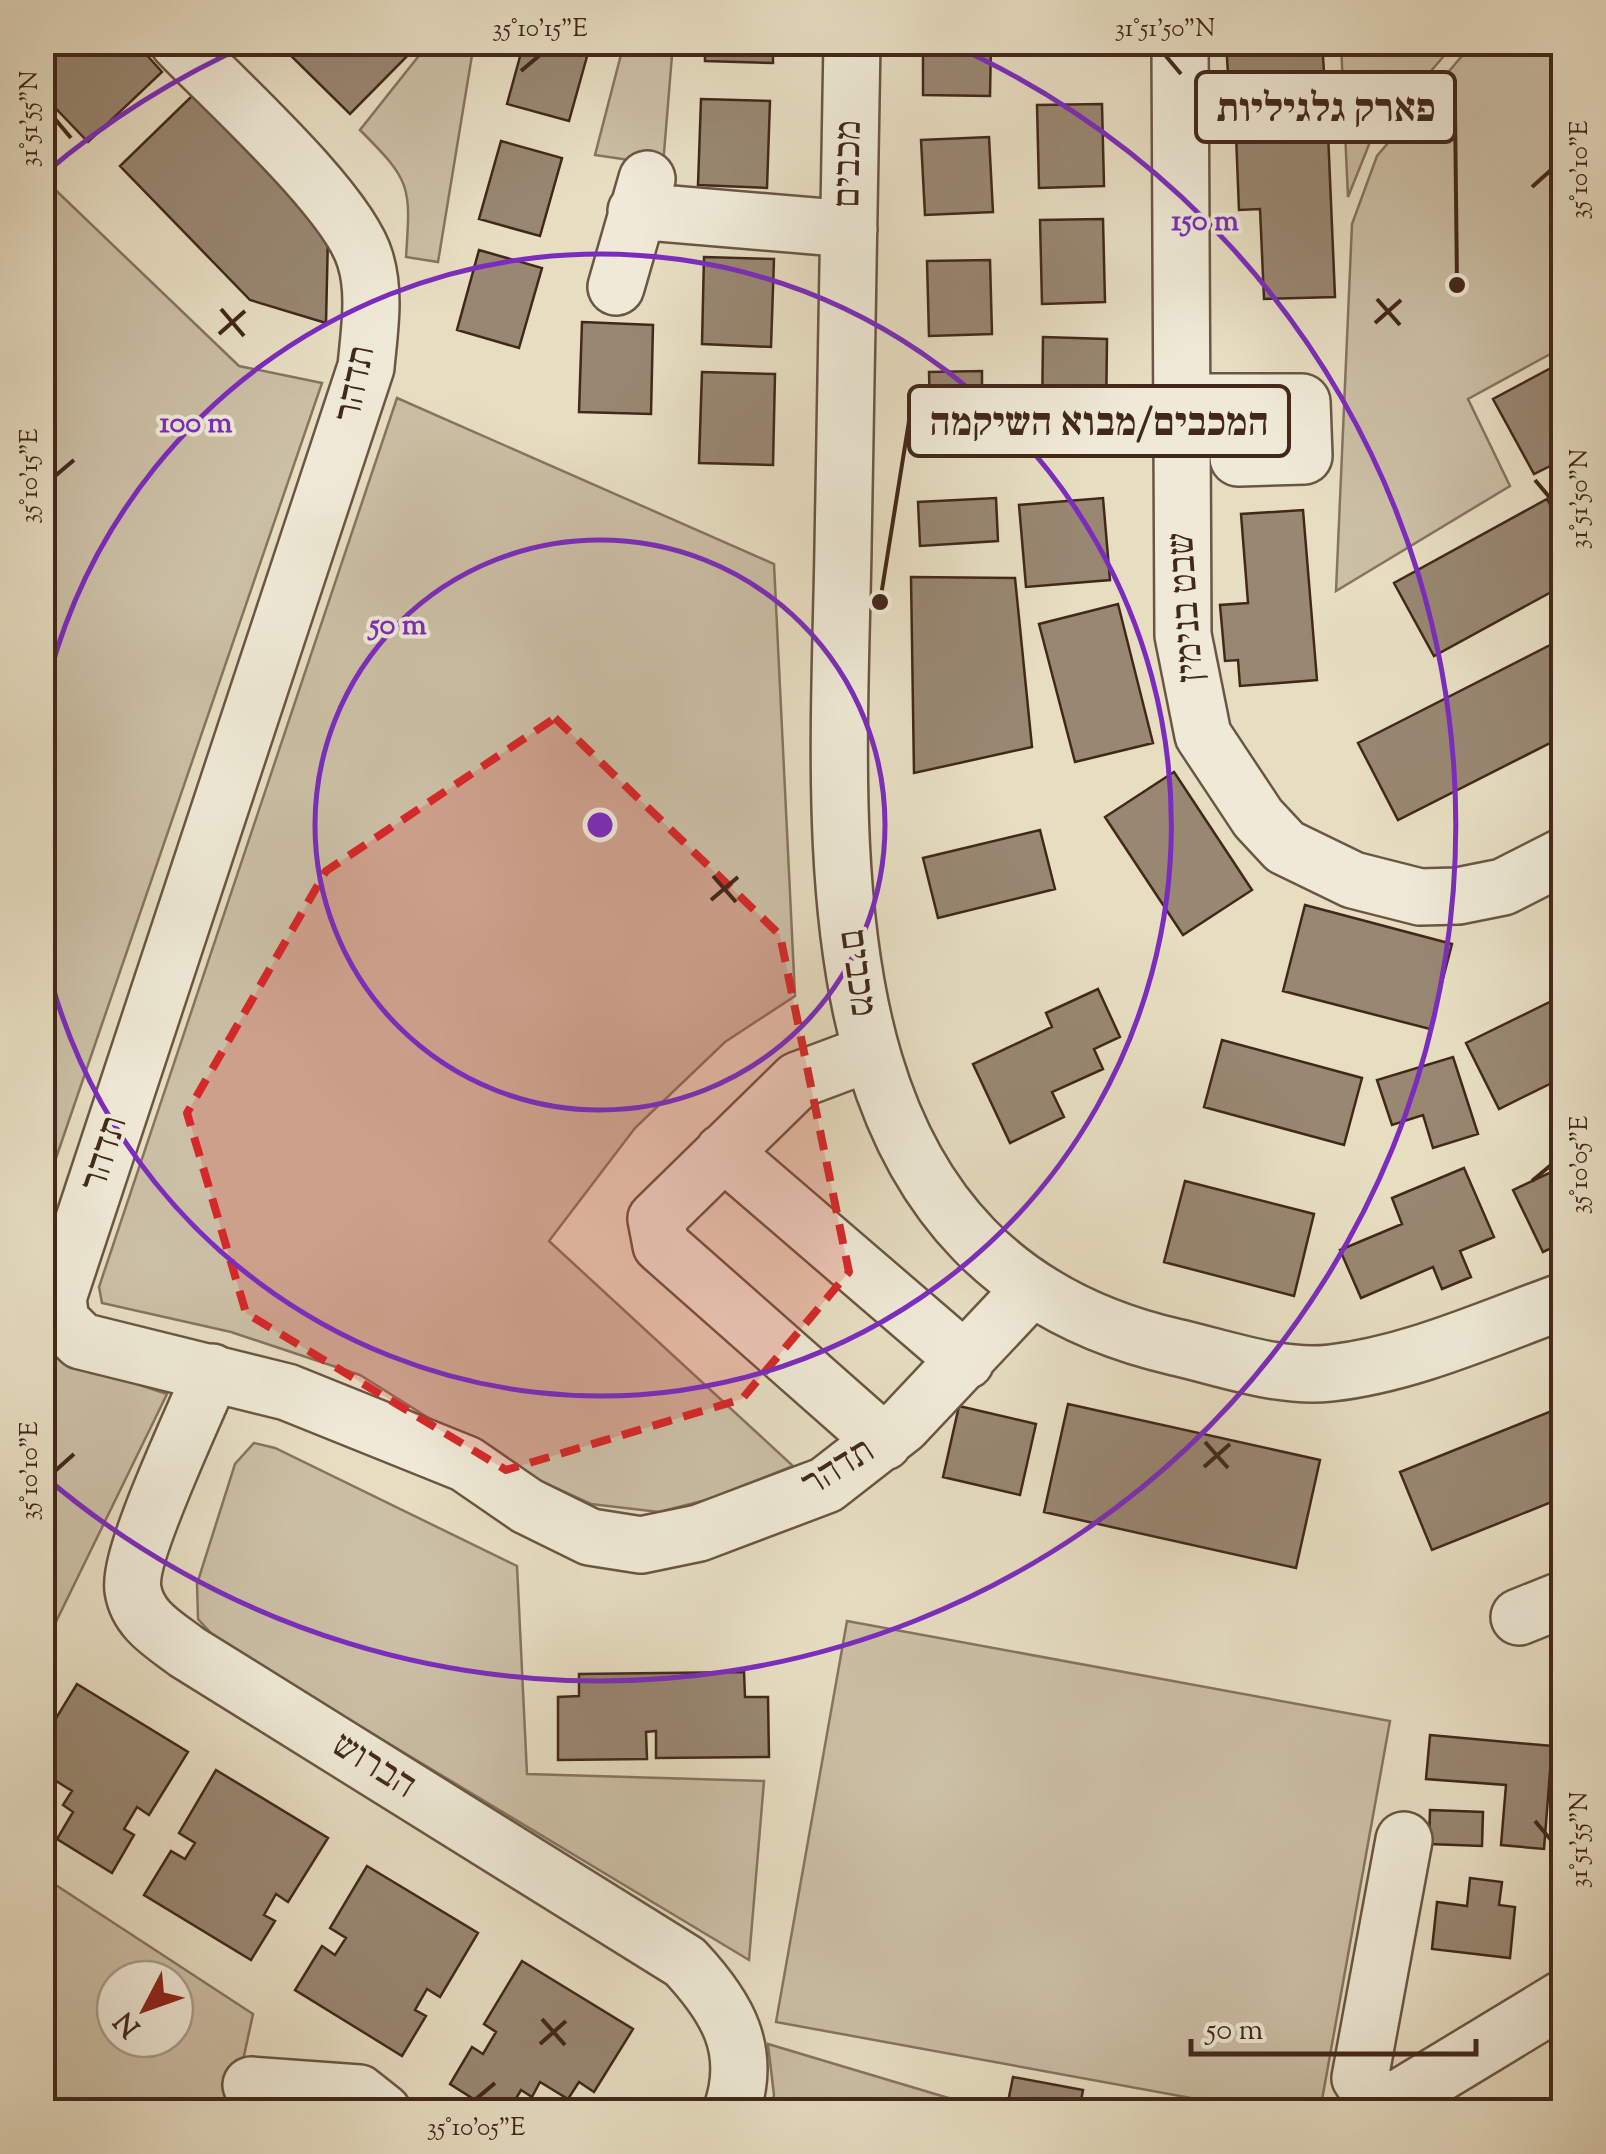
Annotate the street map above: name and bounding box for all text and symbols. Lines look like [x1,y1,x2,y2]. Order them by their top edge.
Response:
text: 35°10'15"E [492,12,588,48]
text: 31°51'50"N [1115,12,1215,48]
text: 31°51'55"N [13,71,49,167]
callout: פארק גלגיליות [1196,72,1455,142]
text: פארק גלגיליות [1217,83,1436,140]
street label: מכבים [822,120,878,208]
text: 35°10'10"E [1563,120,1599,220]
text: 150 m [1171,201,1239,244]
street label: תדהר [323,341,391,427]
callout: המכבים/מבוא השיקמה [909,386,1289,456]
text: המכבים/מבוא השיקמה [929,397,1269,454]
text: 100 m [160,403,233,446]
text: 35°10'15"E [13,428,49,524]
text: 31°51'50"N [1563,449,1599,549]
street label: שבט בנימין [1156,530,1220,684]
text: 50 m [367,605,427,648]
centre of rings [582,807,618,843]
street label: מכבים [823,926,889,1020]
street label: תדהר [68,1109,144,1199]
text: 35°10'05"E [1563,1116,1599,1214]
text: 35°10'10"E [13,1421,49,1521]
street label: תדהר [792,1426,886,1512]
street label: הברוש [320,1720,426,1814]
text: 31°51'55"N [1563,1792,1599,1888]
north arrow [95,1959,195,2059]
scale bar [1191,1994,1476,2056]
text: N [106,2002,151,2045]
text: 50 m [1204,2010,1264,2053]
text: 35°10'05"E [427,2111,525,2147]

